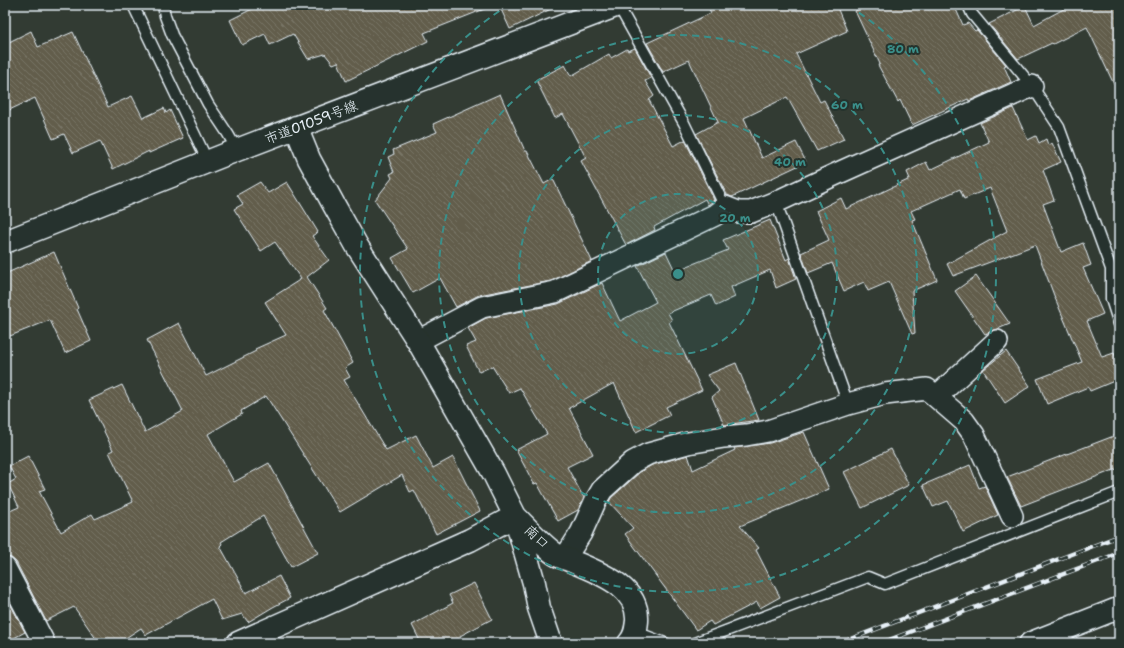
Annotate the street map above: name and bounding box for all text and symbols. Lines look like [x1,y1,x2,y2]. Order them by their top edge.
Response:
text: 80 m [887,41,919,57]
street label: 市道01059号線 [262,96,360,148]
text: 60 m [831,97,863,113]
text: 40 m [774,154,806,170]
text: 20 m [719,210,751,226]
centre of rings [671,267,685,281]
street label: 南口 [521,521,553,553]

